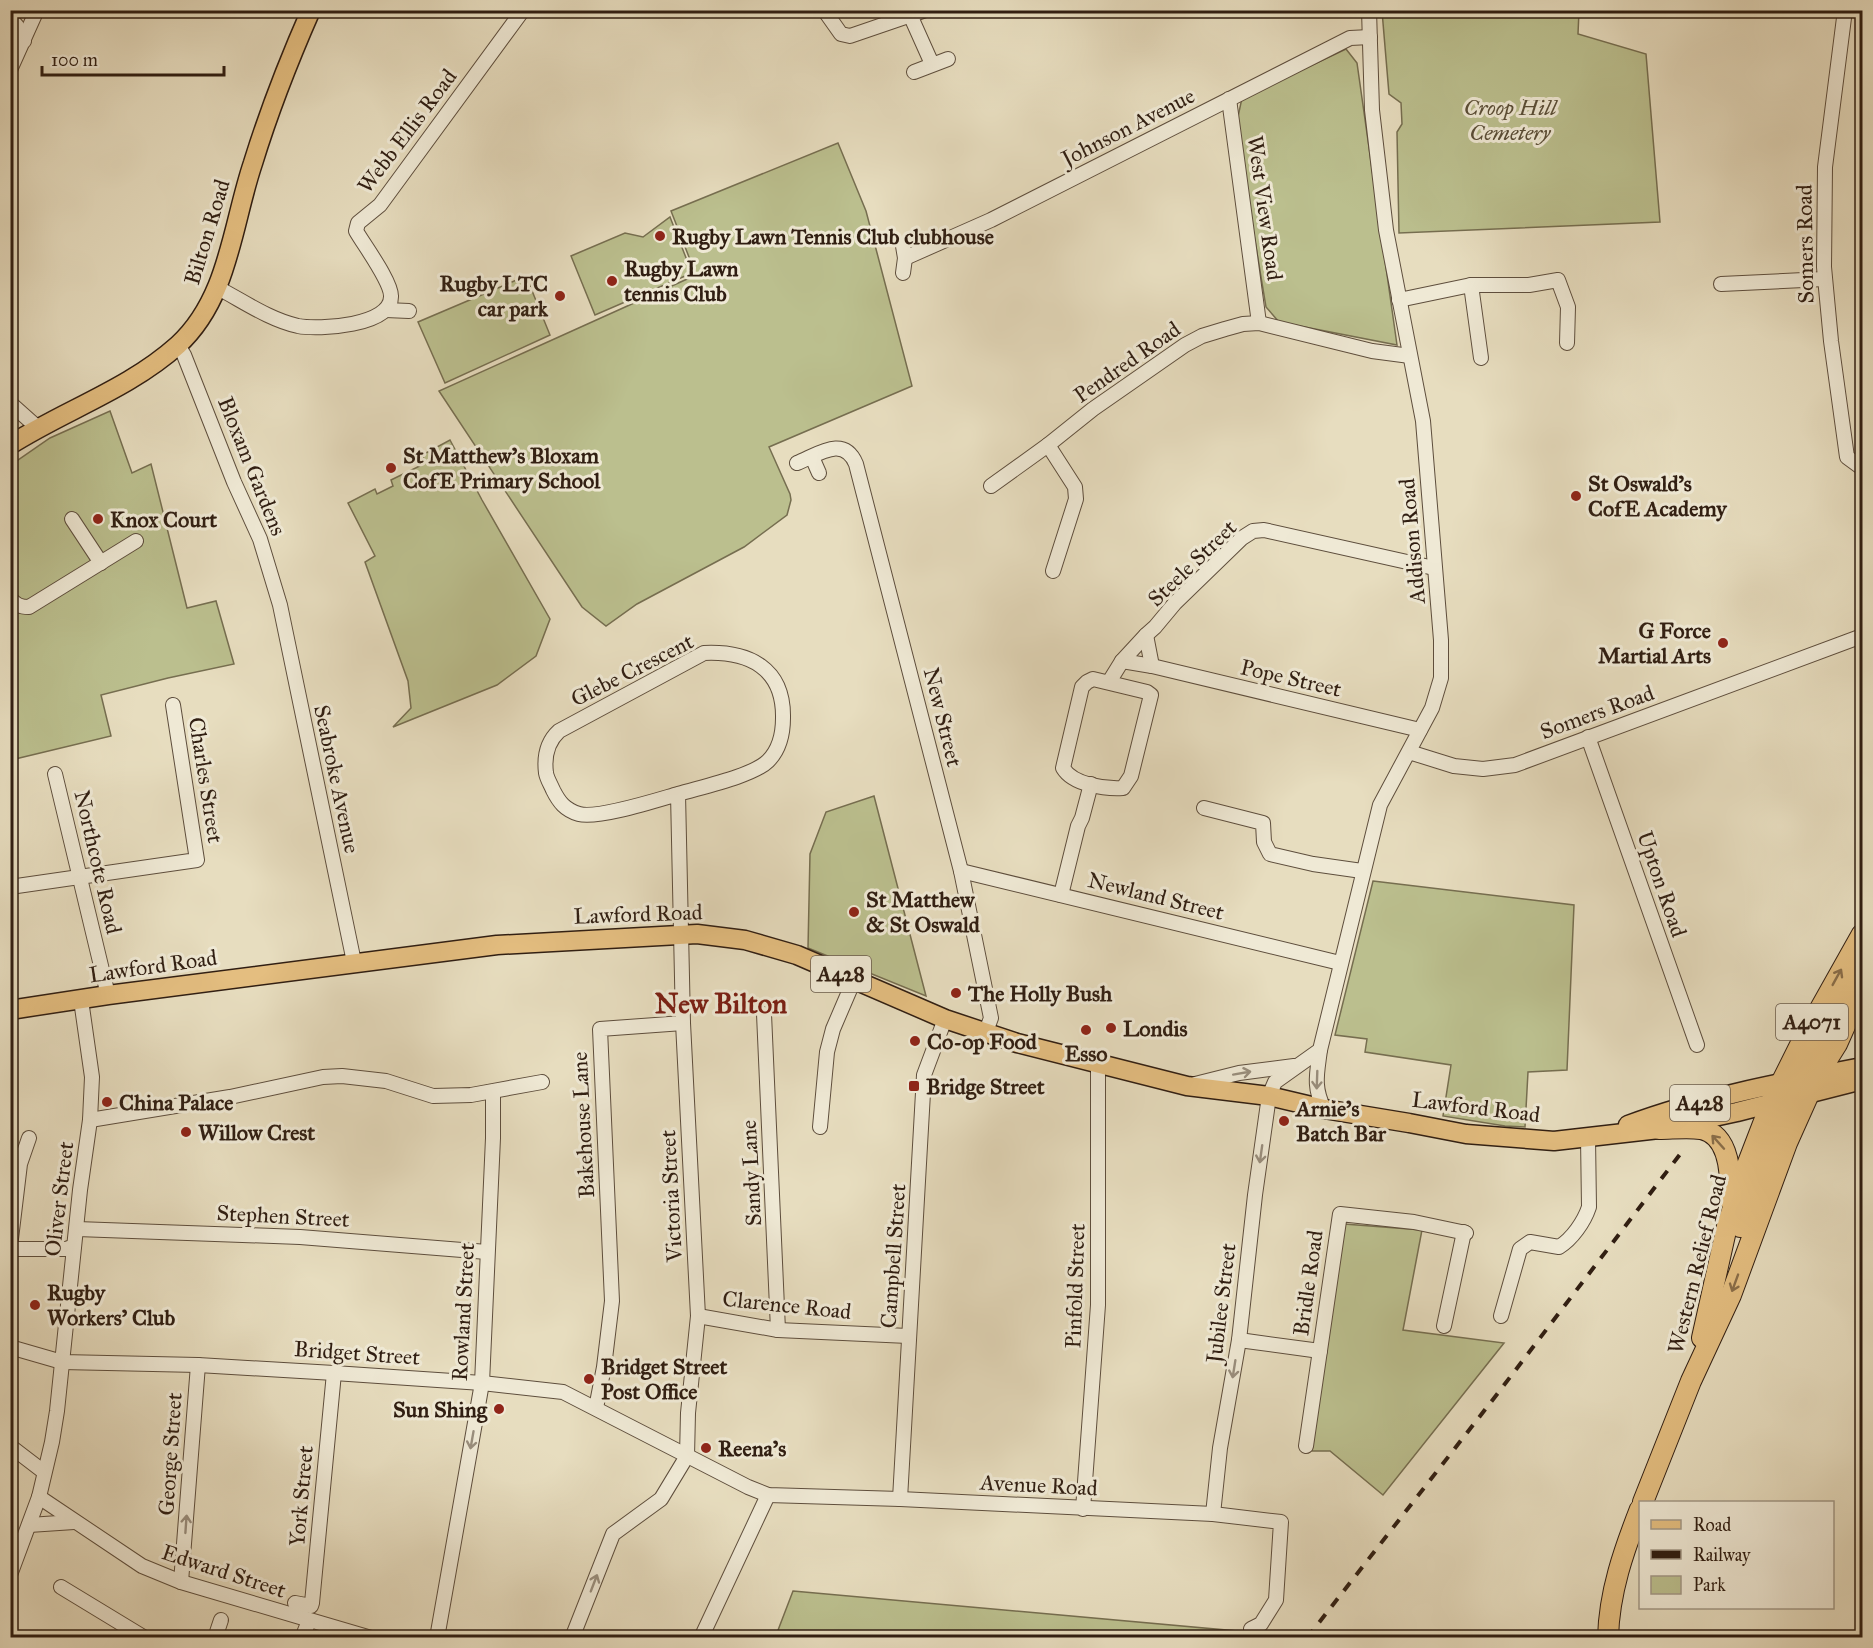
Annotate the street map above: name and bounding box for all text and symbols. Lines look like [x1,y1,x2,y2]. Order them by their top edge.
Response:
scale bar [42,39,224,77]
text: 100 m [51,49,98,71]
street label: Webb Ellis Road [352,64,462,198]
street label: Johnson Avenue [1055,82,1199,173]
park label: Croop Hill Cemetery [1464,94,1558,146]
street label: West View Road [1241,134,1289,282]
street label: Bilton Road [178,176,236,288]
street label: Somers Road [1790,184,1820,304]
place label: Rugby Lawn Tennis Club clubhouse [672,223,994,250]
marker: Rugby Lawn Tennis Club clubhouse [653,229,667,243]
place label: Rugby Lawn tennis Club [623,255,739,307]
place label: Rugby LTC car park [440,270,549,322]
marker: Rugby Lawn tennis Club [605,274,619,288]
marker: Rugby LTC car park [553,289,567,303]
street label: Pendred Road [1068,315,1186,409]
street label: Bloxam Gardens [212,393,292,539]
place label: St Matthew's Bloxam CofE Primary School [403,442,601,494]
marker: St Matthew's Bloxam CofE Primary School [384,461,398,475]
place label: St Oswald's CofE Academy [1588,470,1728,522]
street label: Addison Road [1393,477,1431,606]
marker: St Oswald's CofE Academy [1569,489,1583,503]
place label: Knox Court [110,506,217,533]
marker: Knox Court [91,512,105,526]
street label: Steele Street [1142,514,1242,612]
place label: G Force Martial Arts [1598,617,1711,669]
street label: Glebe Crescent [566,627,698,712]
marker: G Force Martial Arts [1716,636,1730,650]
street label: Pope Street [1238,653,1344,703]
street label: New Street [918,665,968,770]
street label: Somers Road [1536,679,1658,745]
street label: Seabroke Avenue [308,702,366,856]
street label: Charles Street [183,715,229,845]
street label: Northcote Road [68,787,128,937]
street label: Upton Road [1631,827,1693,941]
street label: Newland Street [1085,866,1227,926]
place label: St Matthew & St Oswald [866,886,981,938]
street label: Lawford Road [573,898,703,930]
marker: St Matthew & St Oswald [847,905,861,919]
street label: Lawford Road [87,944,219,988]
road number: A428 [811,956,871,992]
one-way arrow [1832,969,1844,986]
place label: The Holly Bush [967,980,1113,1007]
district label: New Bilton [655,986,787,1021]
marker: The Holly Bush [949,986,963,1000]
road number: A4071 [1776,1004,1848,1040]
place label: Londis [1123,1015,1188,1042]
marker: Londis [1104,1021,1118,1035]
marker: Esso [1079,1023,1093,1037]
place label: Co-op Food [927,1028,1038,1055]
marker: Co-op Food [908,1034,922,1048]
place label: Esso [1064,1040,1108,1067]
street label: Bakehouse Lane [566,1051,600,1199]
one-way arrow [1231,1068,1251,1079]
one-way arrow [1311,1070,1322,1090]
place label: Bridge Street [926,1073,1045,1100]
marker: Bridge Street [907,1079,921,1093]
road number: A428 [1670,1085,1730,1121]
street label: Lawford Road [1410,1086,1542,1128]
place label: China Palace [119,1089,233,1116]
marker: China Palace [100,1095,114,1109]
place label: Arnie's Batch Bar [1294,1095,1387,1147]
marker: Arnie's Batch Bar [1277,1114,1291,1128]
place label: Willow Crest [198,1119,315,1146]
street label: Sandy Lane [735,1119,767,1227]
marker: Willow Crest [179,1125,193,1139]
street label: Victoria Street [654,1129,688,1264]
one-way arrow [1711,1135,1725,1151]
street label: Oliver Street [39,1140,79,1258]
one-way arrow [1255,1144,1266,1164]
street label: Western Relief Road [1662,1172,1732,1356]
street label: Campbell Street [874,1183,912,1329]
street label: Stephen Street [216,1199,350,1233]
street label: Pinfold Street [1059,1223,1091,1349]
street label: Bridle Road [1287,1228,1329,1338]
street label: Jubilee Street [1200,1241,1242,1366]
street label: Rowland Street [446,1242,480,1382]
one-way arrow [1728,1273,1739,1292]
place label: Rugby Workers' Club [47,1279,175,1331]
street label: Clarence Road [721,1285,853,1325]
marker: Rugby Workers' Club [28,1298,42,1312]
street label: Bridget Street [293,1335,421,1371]
place label: Bridget Street Post Office [601,1353,728,1405]
one-way arrow [1228,1358,1239,1378]
marker: Bridget Street Post Office [582,1372,596,1386]
street label: George Street [152,1391,188,1517]
place label: Sun Shing [393,1396,488,1423]
marker: Sun Shing [492,1402,506,1416]
one-way arrow [466,1430,477,1450]
place label: Reena's [718,1435,786,1462]
marker: Reena's [699,1441,713,1455]
street label: York Street [283,1444,319,1548]
street label: Avenue Road [979,1468,1098,1502]
legend [1639,1501,1834,1609]
text: Road [1693,1514,1731,1536]
one-way arrow [180,1515,191,1535]
street label: Edward Street [159,1538,290,1604]
text: Railway [1693,1544,1751,1566]
one-way arrow [589,1574,600,1593]
text: Park [1693,1574,1726,1596]

